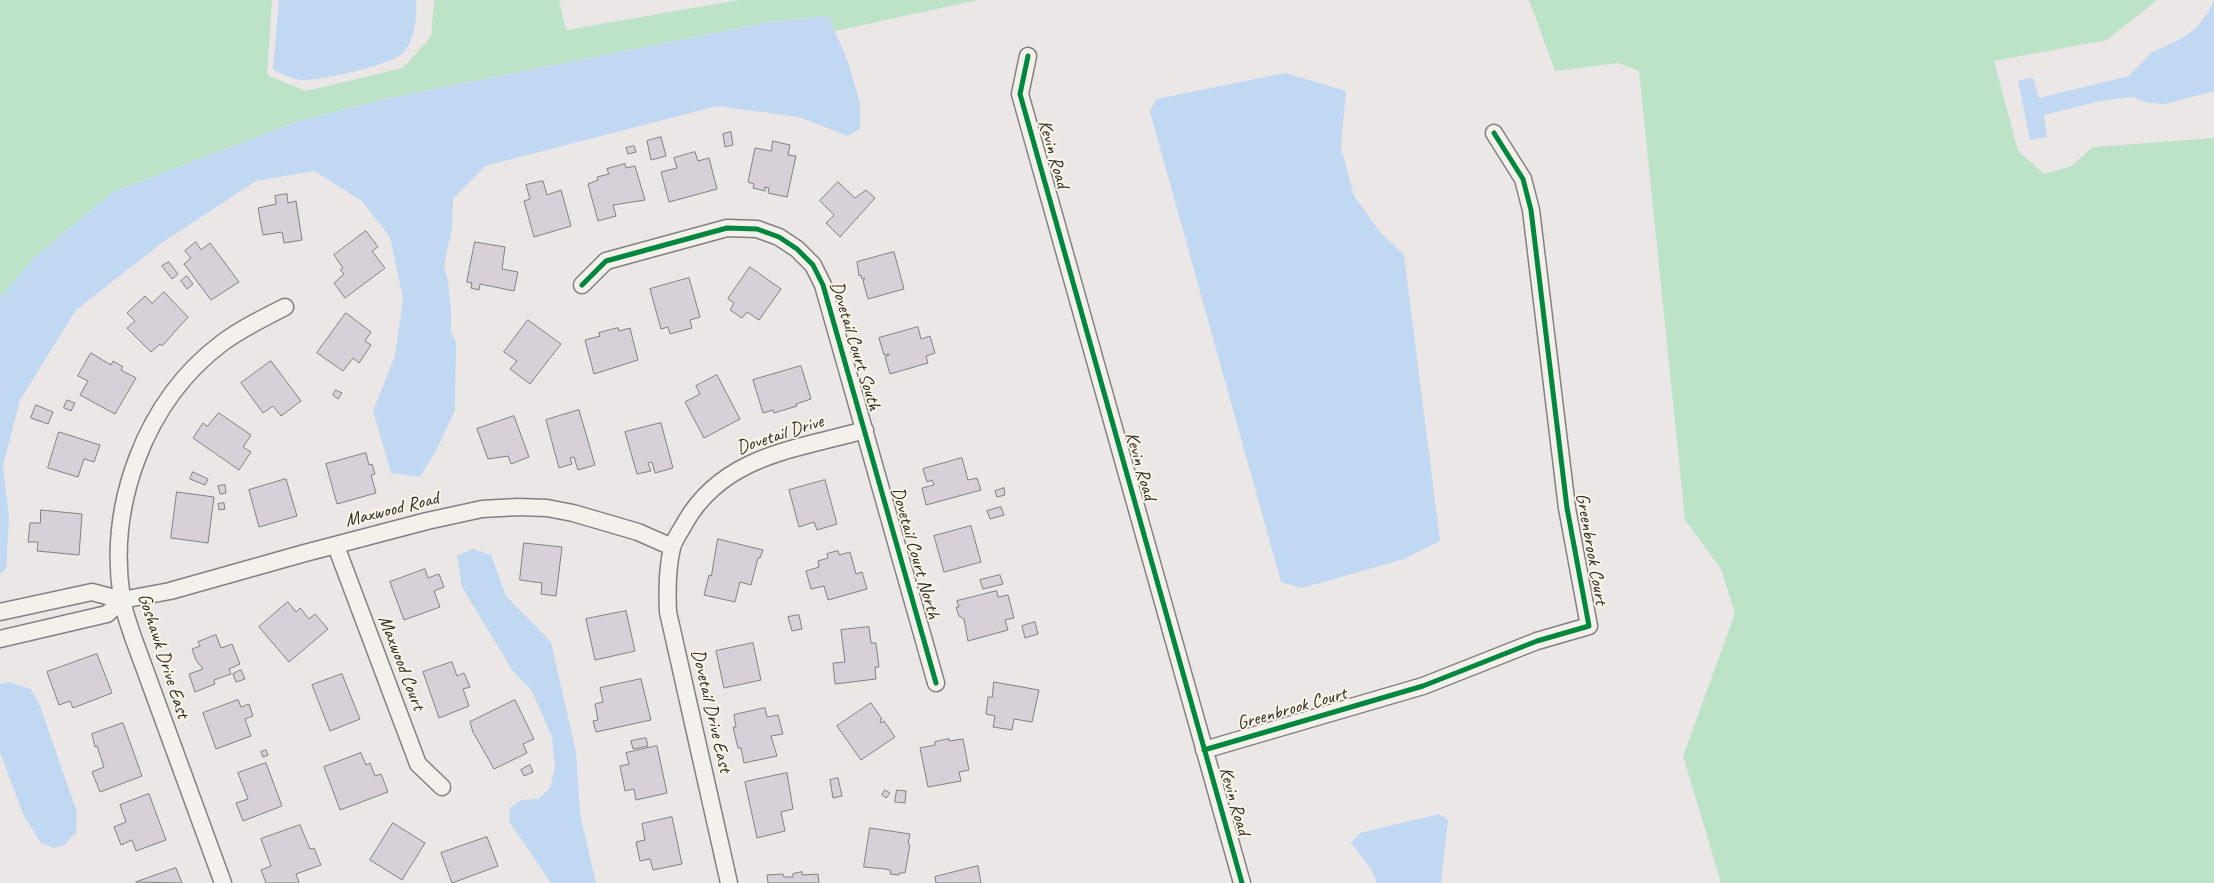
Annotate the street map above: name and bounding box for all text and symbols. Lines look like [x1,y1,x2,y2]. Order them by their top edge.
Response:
street label: Kevin Road [1032,117,1074,191]
street label: Dovetail Court South [825,279,885,413]
street label: Dovetail Drive [734,410,826,460]
street label: Kevin Road [1119,429,1161,503]
street label: Dovetail Court North [885,484,945,622]
street label: Maxwood Road [343,487,441,533]
street label: Greenbrook Court [1570,491,1612,607]
street label: Goshawk Drive East [132,591,194,721]
street label: Maxwood Court [373,612,429,714]
street label: Dovetail Drive East [686,647,736,775]
street label: Greenbrook Court [1235,682,1349,736]
street label: Kevin Road [1213,764,1255,838]

